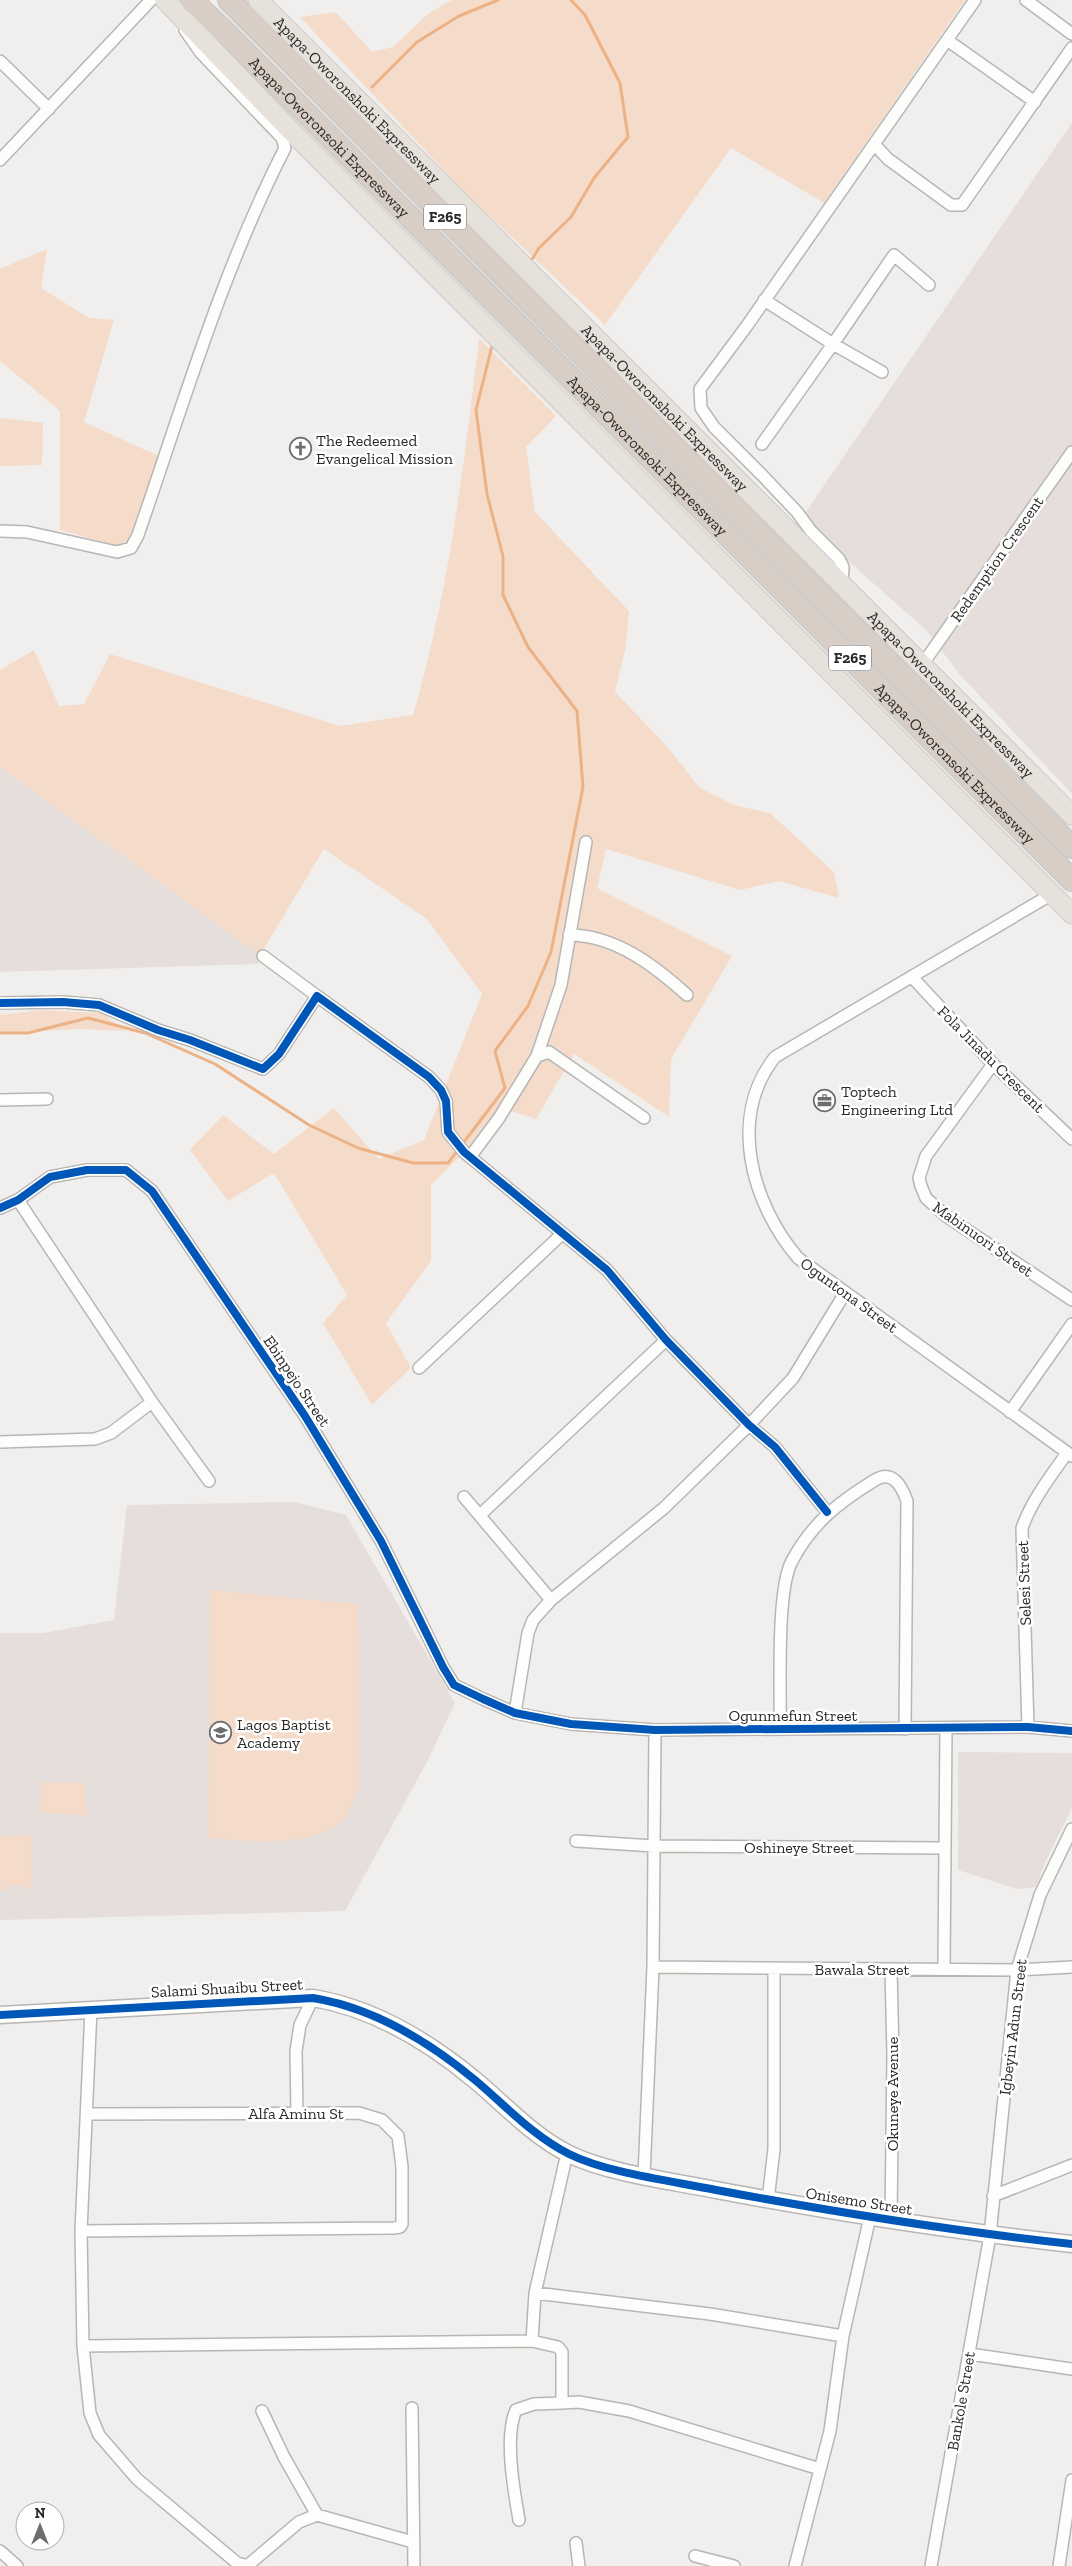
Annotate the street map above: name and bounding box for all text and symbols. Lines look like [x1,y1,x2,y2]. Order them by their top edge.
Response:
street label: Apapa-Oworonshoki Expressway [270,12,446,188]
street label: Apapa-Oworonsoki Expressway [246,53,415,222]
road number: F265 [424,204,466,230]
street label: Apapa-Oworonshoki Expressway [578,320,753,496]
street label: Apapa-Oworonsoki Expressway [564,371,733,540]
place label: The Redeemed Evangelical Mission [316,431,454,468]
church icon: The Redeemed Evangelical Mission [288,437,312,461]
street label: Redemption Crescent [946,492,1048,626]
street label: Apapa-Oworonshoki Expressway [864,607,1039,782]
road number: F265 [829,646,871,670]
street label: Apapa-Oworonsoki Expressway [871,679,1040,848]
street label: Fola Jinadu Crescent [934,1002,1048,1116]
place label: Toptech Engineering Ltd [841,1082,953,1119]
office icon: Toptech Engineering Ltd [813,1088,837,1112]
street label: Mabinuori Street [929,1197,1037,1281]
street label: Oguntona Street [797,1253,901,1337]
street label: Ebinpejo Street [260,1332,335,1430]
street label: Selesi Street [1013,1540,1035,1626]
street label: Ogunmefun Street [729,1706,858,1725]
place label: Lagos Baptist Academy [237,1715,331,1752]
school or university icon: Lagos Baptist Academy [209,1721,233,1745]
street label: Oshineye Street [744,1838,854,1857]
street label: Igbeyin Adun Street [995,1958,1031,2096]
street label: Bawala Street [815,1960,909,1979]
street label: Salami Shuaibu Street [151,1975,304,2001]
street label: Okuneye Avenue [883,2037,902,2151]
street label: Alfa Aminu St [248,2104,344,2123]
street label: Onisemo Street [804,2183,914,2219]
street label: Bankole Street [943,2350,979,2452]
north arrow [15,2501,65,2551]
text: N [35,2505,46,2522]

